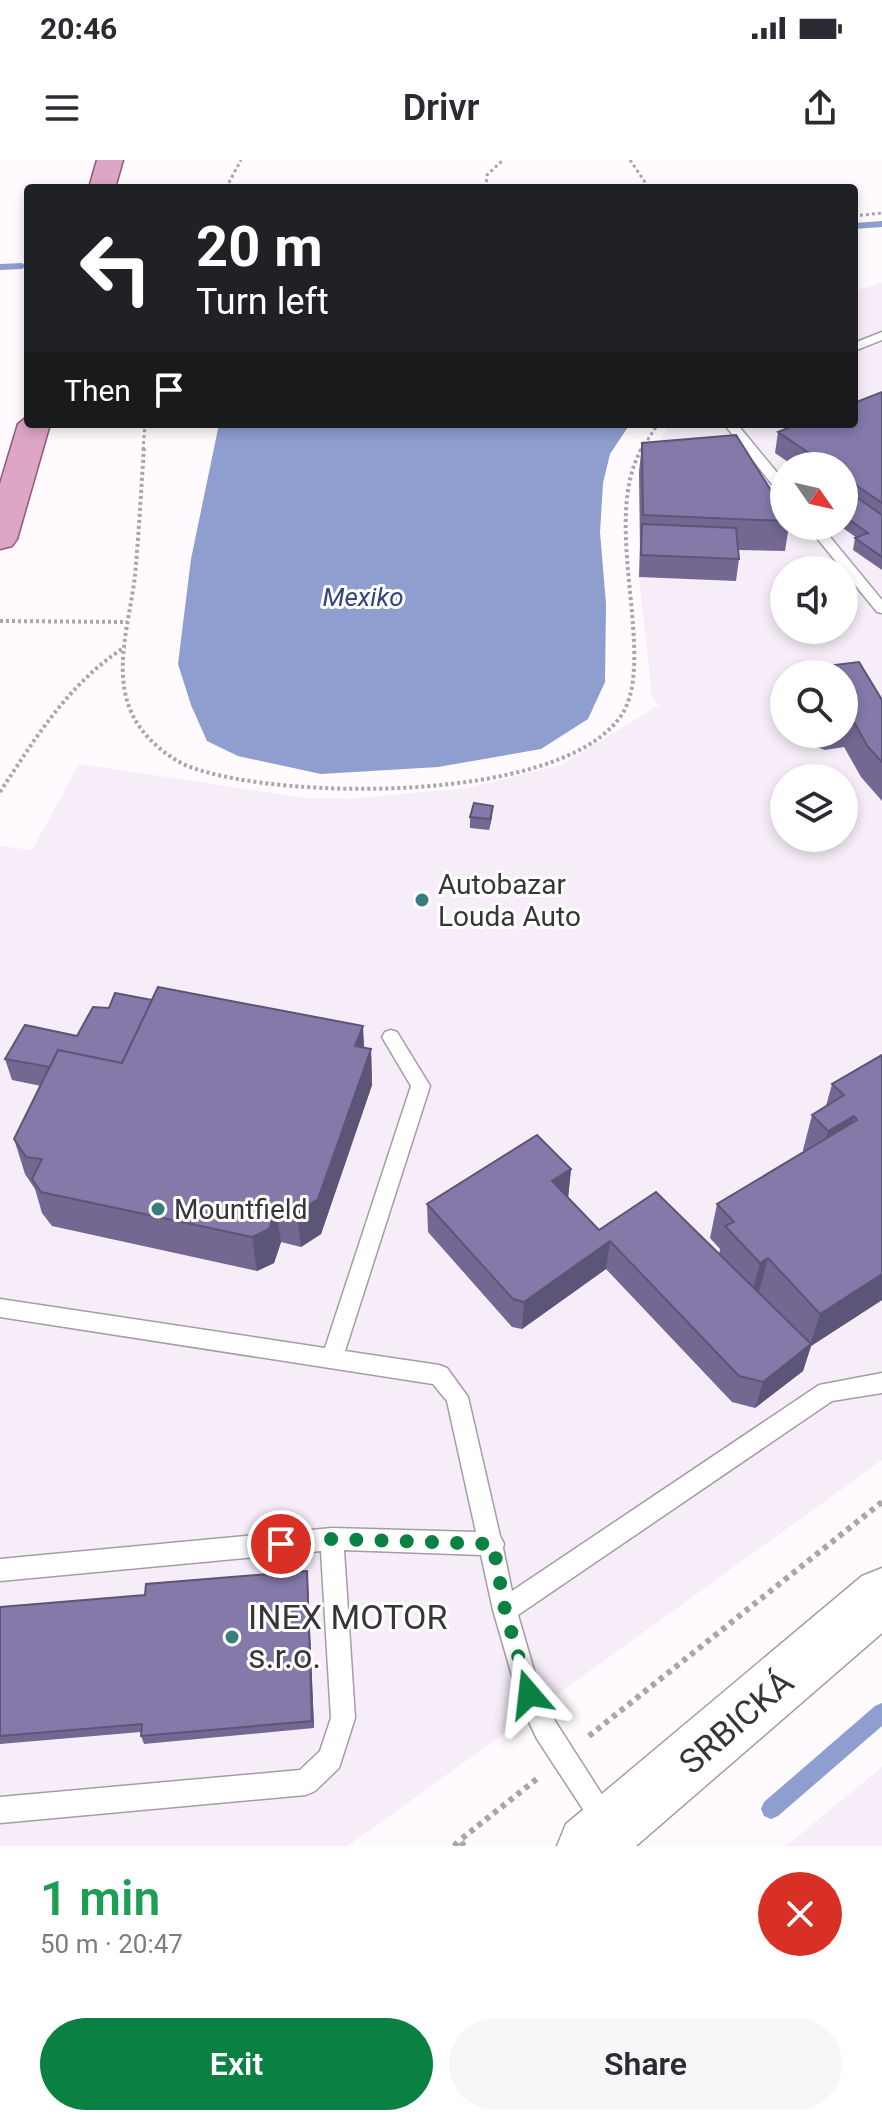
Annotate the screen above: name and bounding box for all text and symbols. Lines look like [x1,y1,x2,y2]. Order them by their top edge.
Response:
text: 20:46 [40,11,117,46]
icon: menu [40,86,84,130]
icon: share [798,86,842,130]
text: Drivr [403,87,479,129]
text: 20 m [196,214,323,280]
icon: left [64,216,168,320]
text: Turn left [196,281,329,323]
icon: arrive [147,368,191,412]
text: Then [64,373,131,408]
north arrow [770,452,858,540]
map controls [770,452,858,852]
button: sound [770,556,858,644]
water label: Mexiko [322,582,404,612]
button: search [770,660,858,748]
button: layers [770,764,858,852]
place label: Autobazar Louda Auto [438,868,581,933]
marker: Autobazar Louda Auto [413,891,431,909]
place label: Mountfield [174,1193,307,1226]
marker: Mountfield [149,1200,167,1218]
pin [247,1510,315,1578]
icon: arrive [259,1522,303,1566]
place label: INEX MOTOR s.r.o. [248,1597,447,1676]
marker: INEX MOTOR s.r.o. [223,1628,241,1646]
position arrow [487,1652,571,1736]
street label: SRBICKÁ [671,1662,801,1782]
text: 1 min [40,1870,160,1927]
button: close [758,1872,842,1956]
text: 50 m · 20:47 [40,1929,183,1959]
button: Exit [40,2018,433,2110]
button: Share [449,2018,842,2110]

